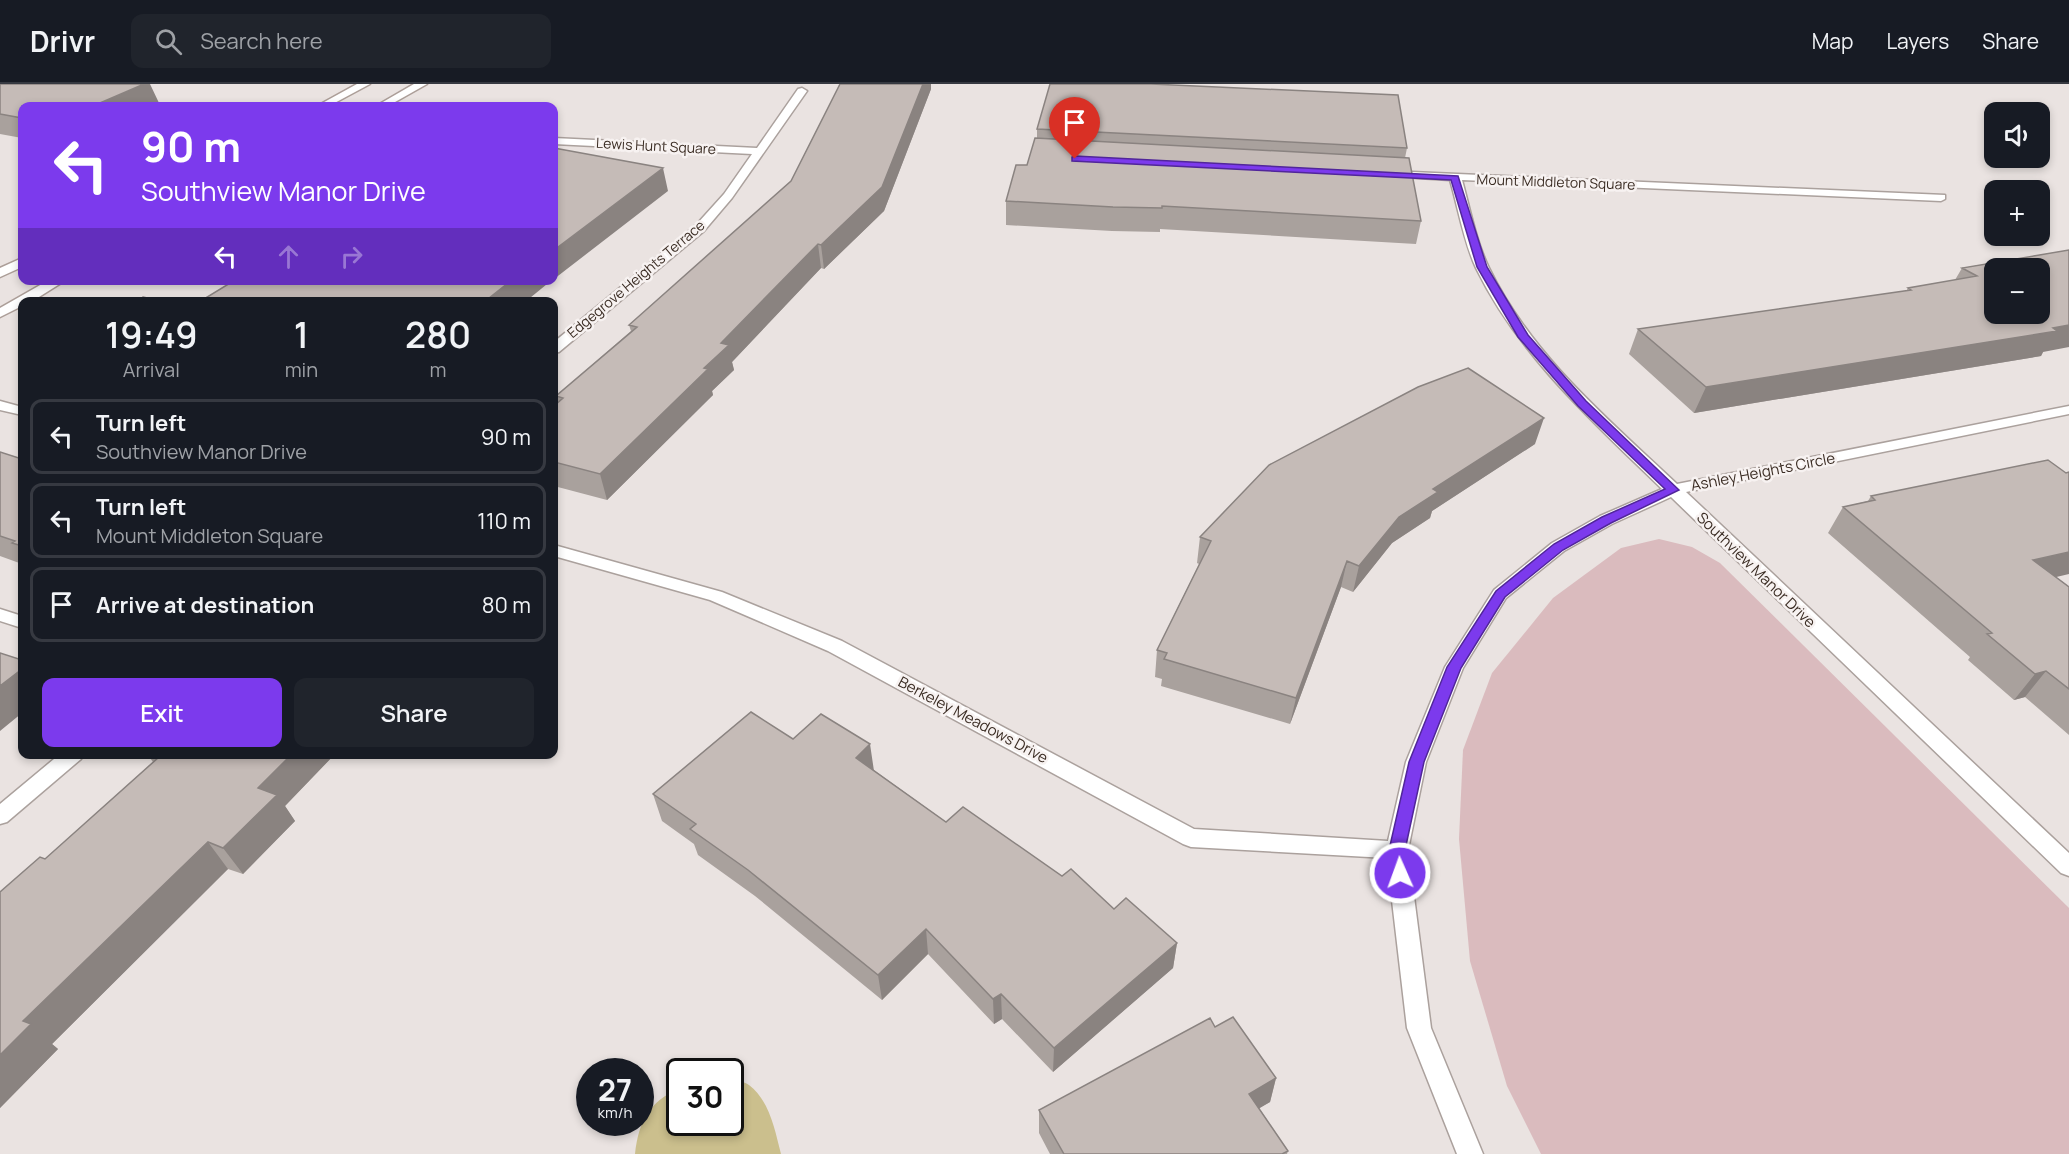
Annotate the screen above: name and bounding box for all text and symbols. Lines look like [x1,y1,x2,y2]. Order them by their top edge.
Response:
search box [131,14,551,68]
text: Drivr [30,22,95,60]
icon: search [152,25,185,58]
text: Search here [200,26,323,56]
text: Map [1812,27,1853,55]
text: Layers [1886,27,1949,55]
text: Share [1982,27,2039,55]
pin [1049,97,1100,159]
map controls [1984,102,2050,324]
button: sound [1984,102,2050,168]
icon: arrive [1058,106,1091,139]
text: 90 m [141,117,241,175]
icon: left [42,126,120,204]
street label: Lewis Hunt Square [596,133,716,158]
street label: Mount Middleton Square [1476,169,1636,194]
text: Southview Manor Drive [141,172,426,209]
button: + [1984,180,2050,246]
street label: Edgegrove Heights Terrace [563,215,708,342]
icon: left [209,240,242,273]
icon: ahead [272,240,305,273]
icon: right [335,240,368,273]
button: − [1984,258,2050,324]
text: 19:49 [105,310,198,359]
text: 1 [294,310,309,359]
text: 280 [405,310,471,359]
text: Arrival [123,356,180,383]
text: min [285,356,318,383]
text: m [430,356,447,383]
text: Turn left [96,408,186,438]
icon: left [45,420,78,453]
text: 90 m [481,422,531,452]
text: Southview Manor Drive [96,438,307,465]
street label: Ashley Heights Circle [1689,447,1837,496]
text: Turn left [96,492,186,522]
icon: left [45,504,78,537]
text: 110 m [477,506,531,536]
street label: Southview Manor Drive [1692,507,1821,632]
text: Mount Middleton Square [96,522,323,549]
icon: arrive [45,588,78,621]
text: Arrive at destination [96,590,314,620]
text: 80 m [482,590,531,620]
street label: Berkeley Meadows Drive [895,671,1052,768]
button: Exit [42,678,282,747]
button: Share [294,678,534,747]
position arrow [1368,841,1432,905]
speed limit sign: 30 [666,1058,744,1136]
text: 27 [598,1069,632,1110]
text: km/h [598,1102,632,1123]

